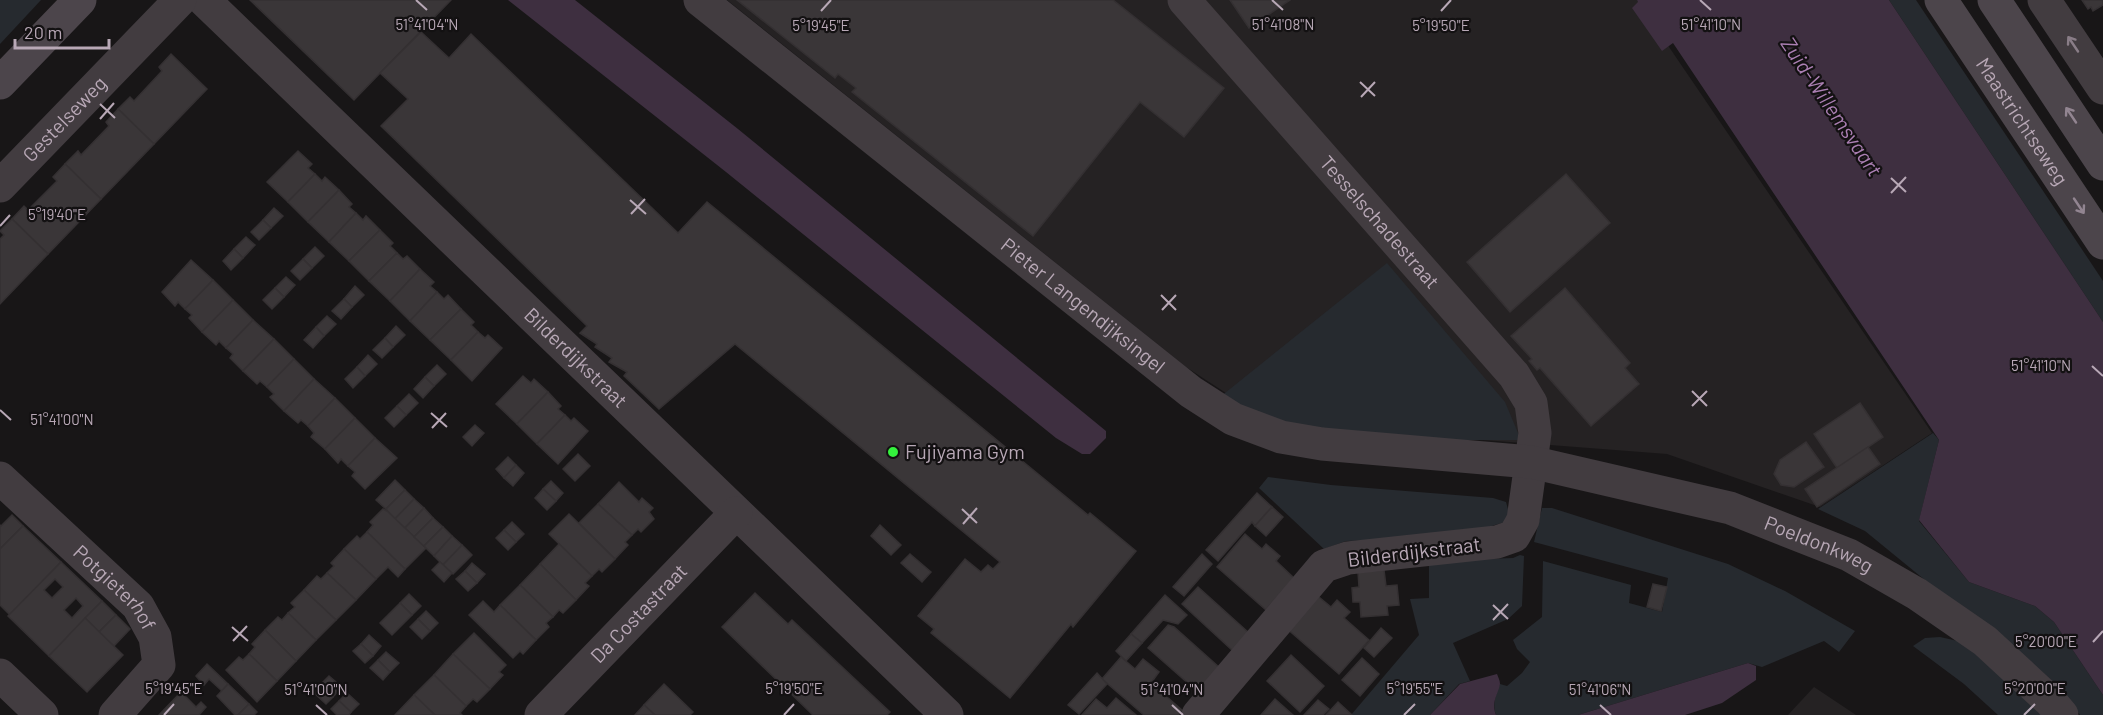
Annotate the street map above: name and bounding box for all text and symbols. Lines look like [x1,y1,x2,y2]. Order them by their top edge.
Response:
scale bar [15,12,110,50]
text: 51°41'04"N [396,15,458,33]
text: 51°41'08"N [1252,15,1314,33]
text: 51°41'10"N [1681,15,1741,33]
text: 5°19'45"E [792,16,850,34]
text: 5°19'50"E [1412,16,1470,34]
text: 20 m [24,21,62,43]
water label: Zuid-Willemsvaart [1776,32,1888,181]
one-way arrow [2067,36,2079,53]
street label: Maastrichtseweg [1972,53,2074,189]
street label: Gestelseweg [17,71,111,166]
one-way arrow [2064,107,2077,124]
street label: Tesselschadestraat [1315,150,1445,293]
one-way arrow [2073,197,2085,214]
text: 5°19'40"E [28,205,86,223]
street label: Pieter Langendijksingel [997,232,1170,378]
street label: Bilderdijkstraat [520,302,633,412]
text: 51°41'10"N [2011,356,2071,374]
text: 51°41'00"N [30,410,94,428]
place label: Fujiyama Gym [905,439,1025,463]
marker: Fujiyama Gym [886,445,900,459]
street label: Poeldonkweg [1761,510,1878,577]
street label: Bilderdijkstraat [1346,531,1482,571]
street label: Potgieterhof [69,539,162,634]
street label: Da Costastraat [585,558,691,667]
text: 5°20'00"E [2015,632,2077,650]
text: 5°19'45"E [145,679,203,697]
text: 5°19'50"E [765,679,823,697]
text: 5°19'55"E [1387,679,1443,697]
text: 5°20'00"E [2004,679,2066,697]
text: 51°41'00"N [284,680,348,698]
text: 51°41'04"N [1141,680,1203,698]
text: 51°41'06"N [1569,680,1631,698]

